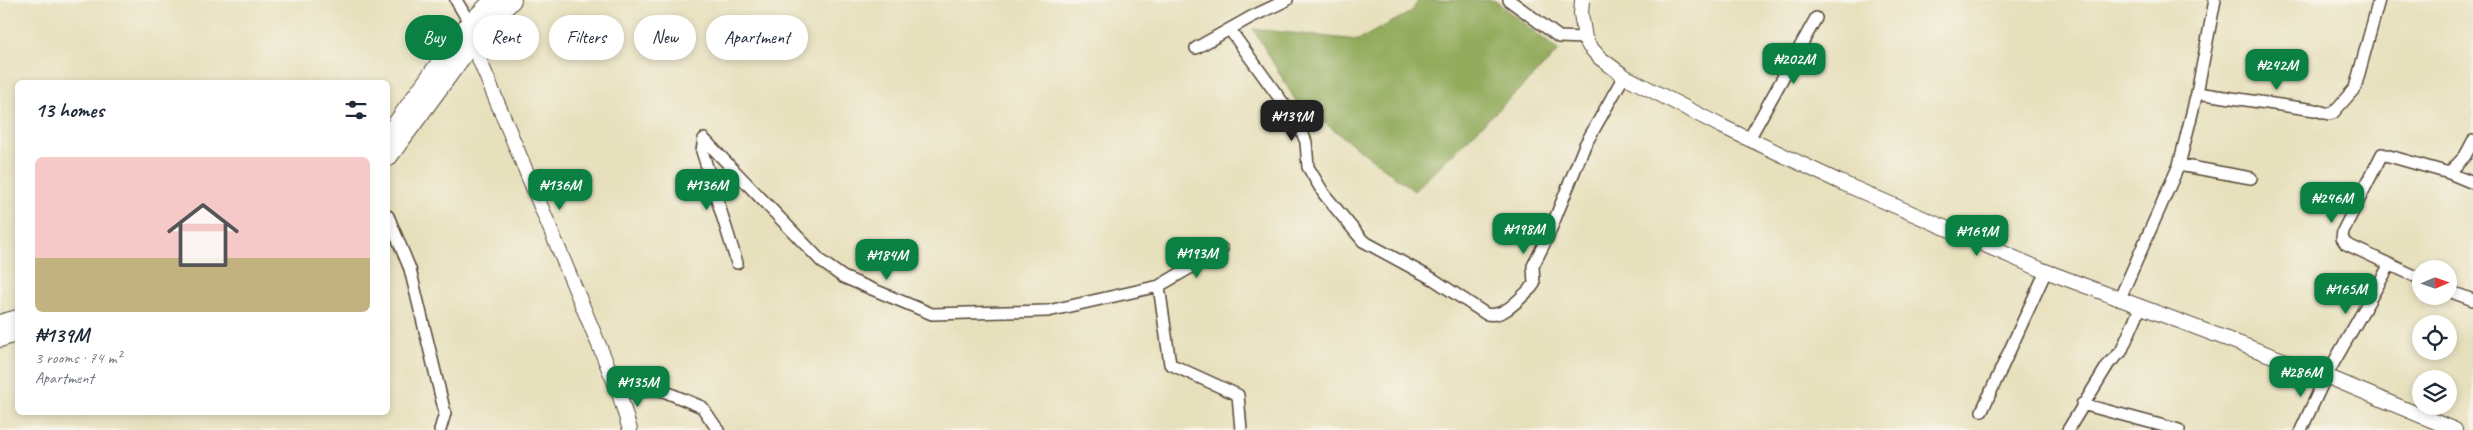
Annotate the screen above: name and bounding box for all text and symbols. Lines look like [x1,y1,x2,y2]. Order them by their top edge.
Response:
chip: Buy [405,15,463,60]
chip: Rent [473,15,539,60]
chip: Filters [549,15,624,60]
chip: New [634,15,696,60]
chip: Apartment [706,15,808,60]
pin: ₦202M [1759,42,1829,85]
pin: ₦242M [2242,48,2312,91]
text: ₦202M [1773,49,1815,69]
text: ₦242M [2256,55,2298,75]
icon: filters [342,96,370,124]
text: 13 homes [35,97,104,123]
pin: ₦139M [1257,100,1327,142]
text: ₦139M [1272,106,1312,126]
pin: ₦136M [525,168,595,211]
pin: ₦136M [672,168,742,211]
text: ₦136M [539,175,581,195]
text: ₦136M [686,175,728,195]
pin: ₦246M [2297,182,2367,224]
text: ₦246M [2311,188,2353,208]
icon: home [158,190,248,280]
pin: ₦198M [1489,212,1559,255]
pin: ₦169M [1942,214,2012,257]
text: ₦198M [1504,219,1544,239]
text: ₦169M [1956,221,1998,241]
pin: ₦193M [1162,236,1232,279]
pin: ₦184M [852,238,922,281]
text: ₦193M [1177,243,1217,263]
text: ₦184M [866,245,908,265]
north arrow [2412,260,2458,305]
map controls [2412,260,2457,415]
pin: ₦165M [2311,272,2381,315]
text: ₦165M [2325,279,2367,299]
button: locate [2412,315,2457,360]
text: ₦139M [35,322,89,348]
text: 3 rooms · 74 m² [35,348,121,368]
pin: ₦286M [2266,356,2336,398]
text: ₦286M [2280,362,2322,382]
pin: ₦135M [603,366,673,408]
text: Apartment [35,368,94,388]
button: layers [2412,370,2457,415]
text: ₦135M [618,372,658,392]

